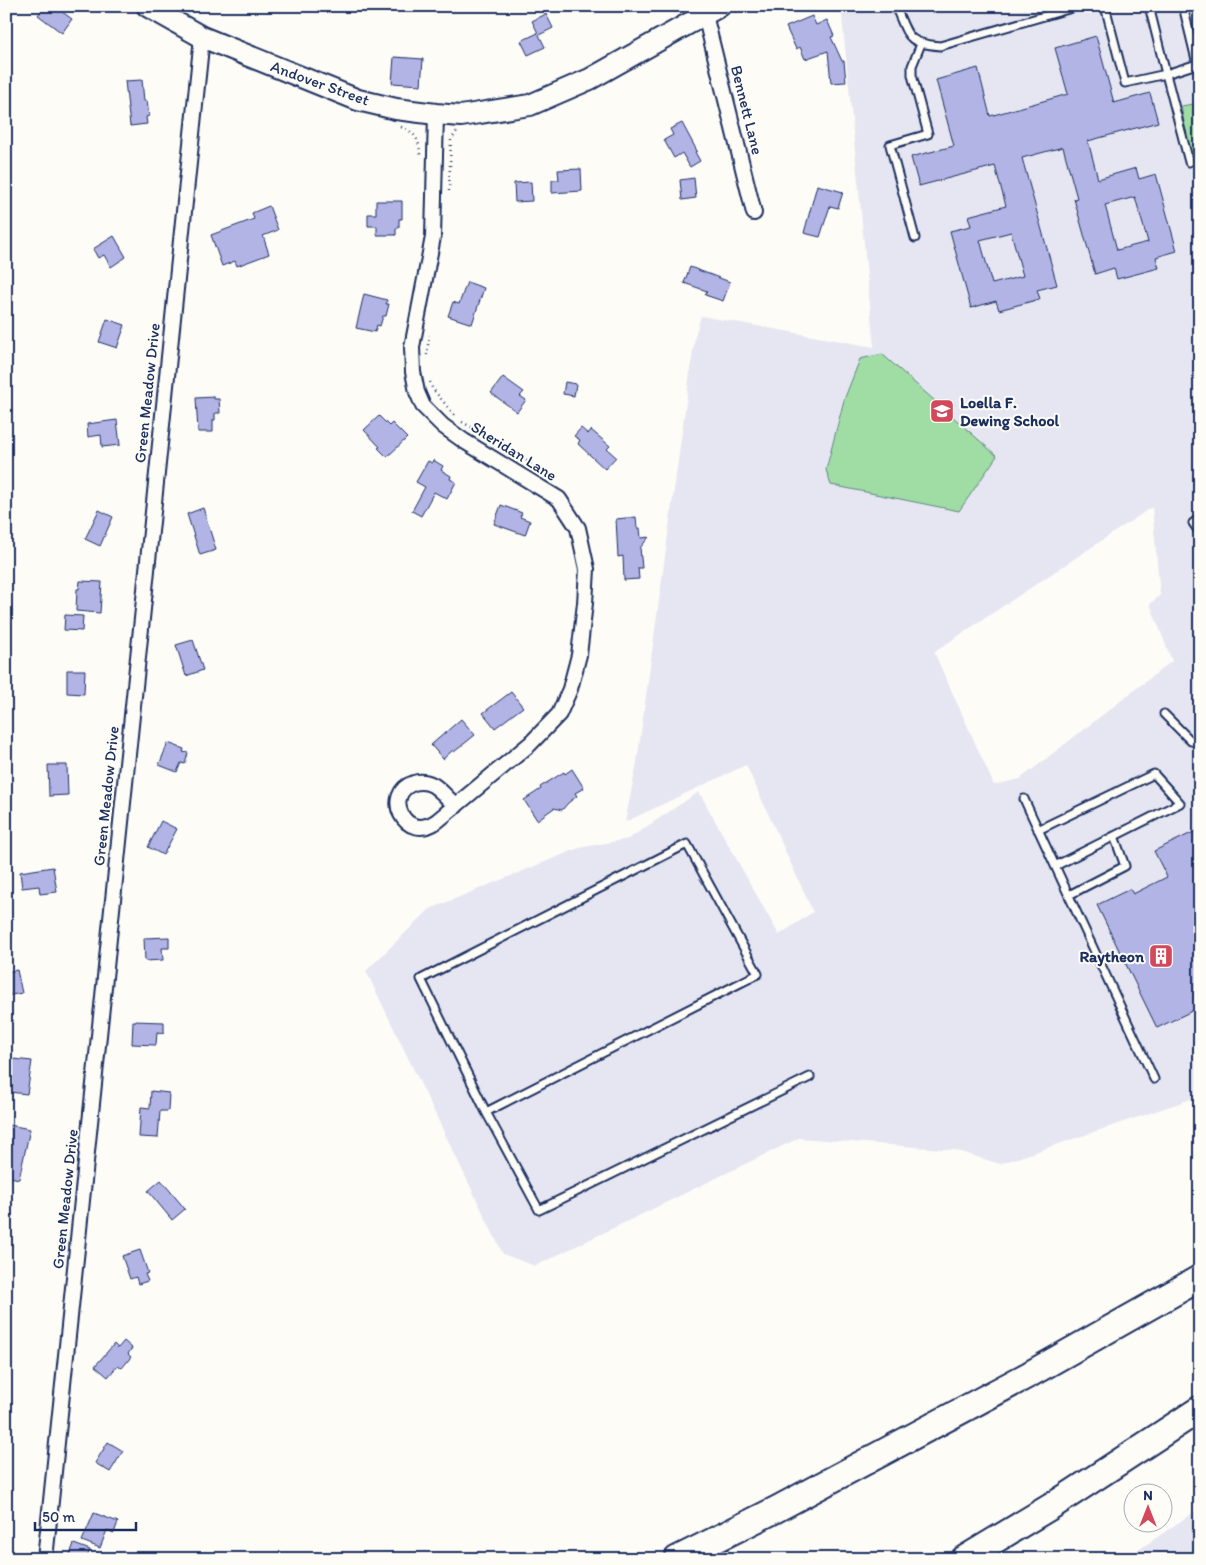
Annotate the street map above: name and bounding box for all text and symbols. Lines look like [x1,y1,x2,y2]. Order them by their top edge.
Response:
street label: Andover Street [268,56,372,110]
street label: Bennett Lane [727,63,767,157]
street label: Green Meadow Drive [130,322,164,464]
place label: Loella F. Dewing School [960,393,1060,431]
school or university icon: Loella F. Dewing School [929,398,955,424]
street label: Sheridan Lane [468,417,560,485]
street label: Green Meadow Drive [89,725,123,867]
building icon: Raytheon [1148,943,1174,969]
place label: Raytheon [1079,947,1145,967]
street label: Green Meadow Drive [48,1128,82,1270]
north arrow [1124,1482,1174,1532]
text: N [1143,1487,1153,1504]
scale bar [35,1500,136,1532]
text: 50 m [42,1508,75,1526]

